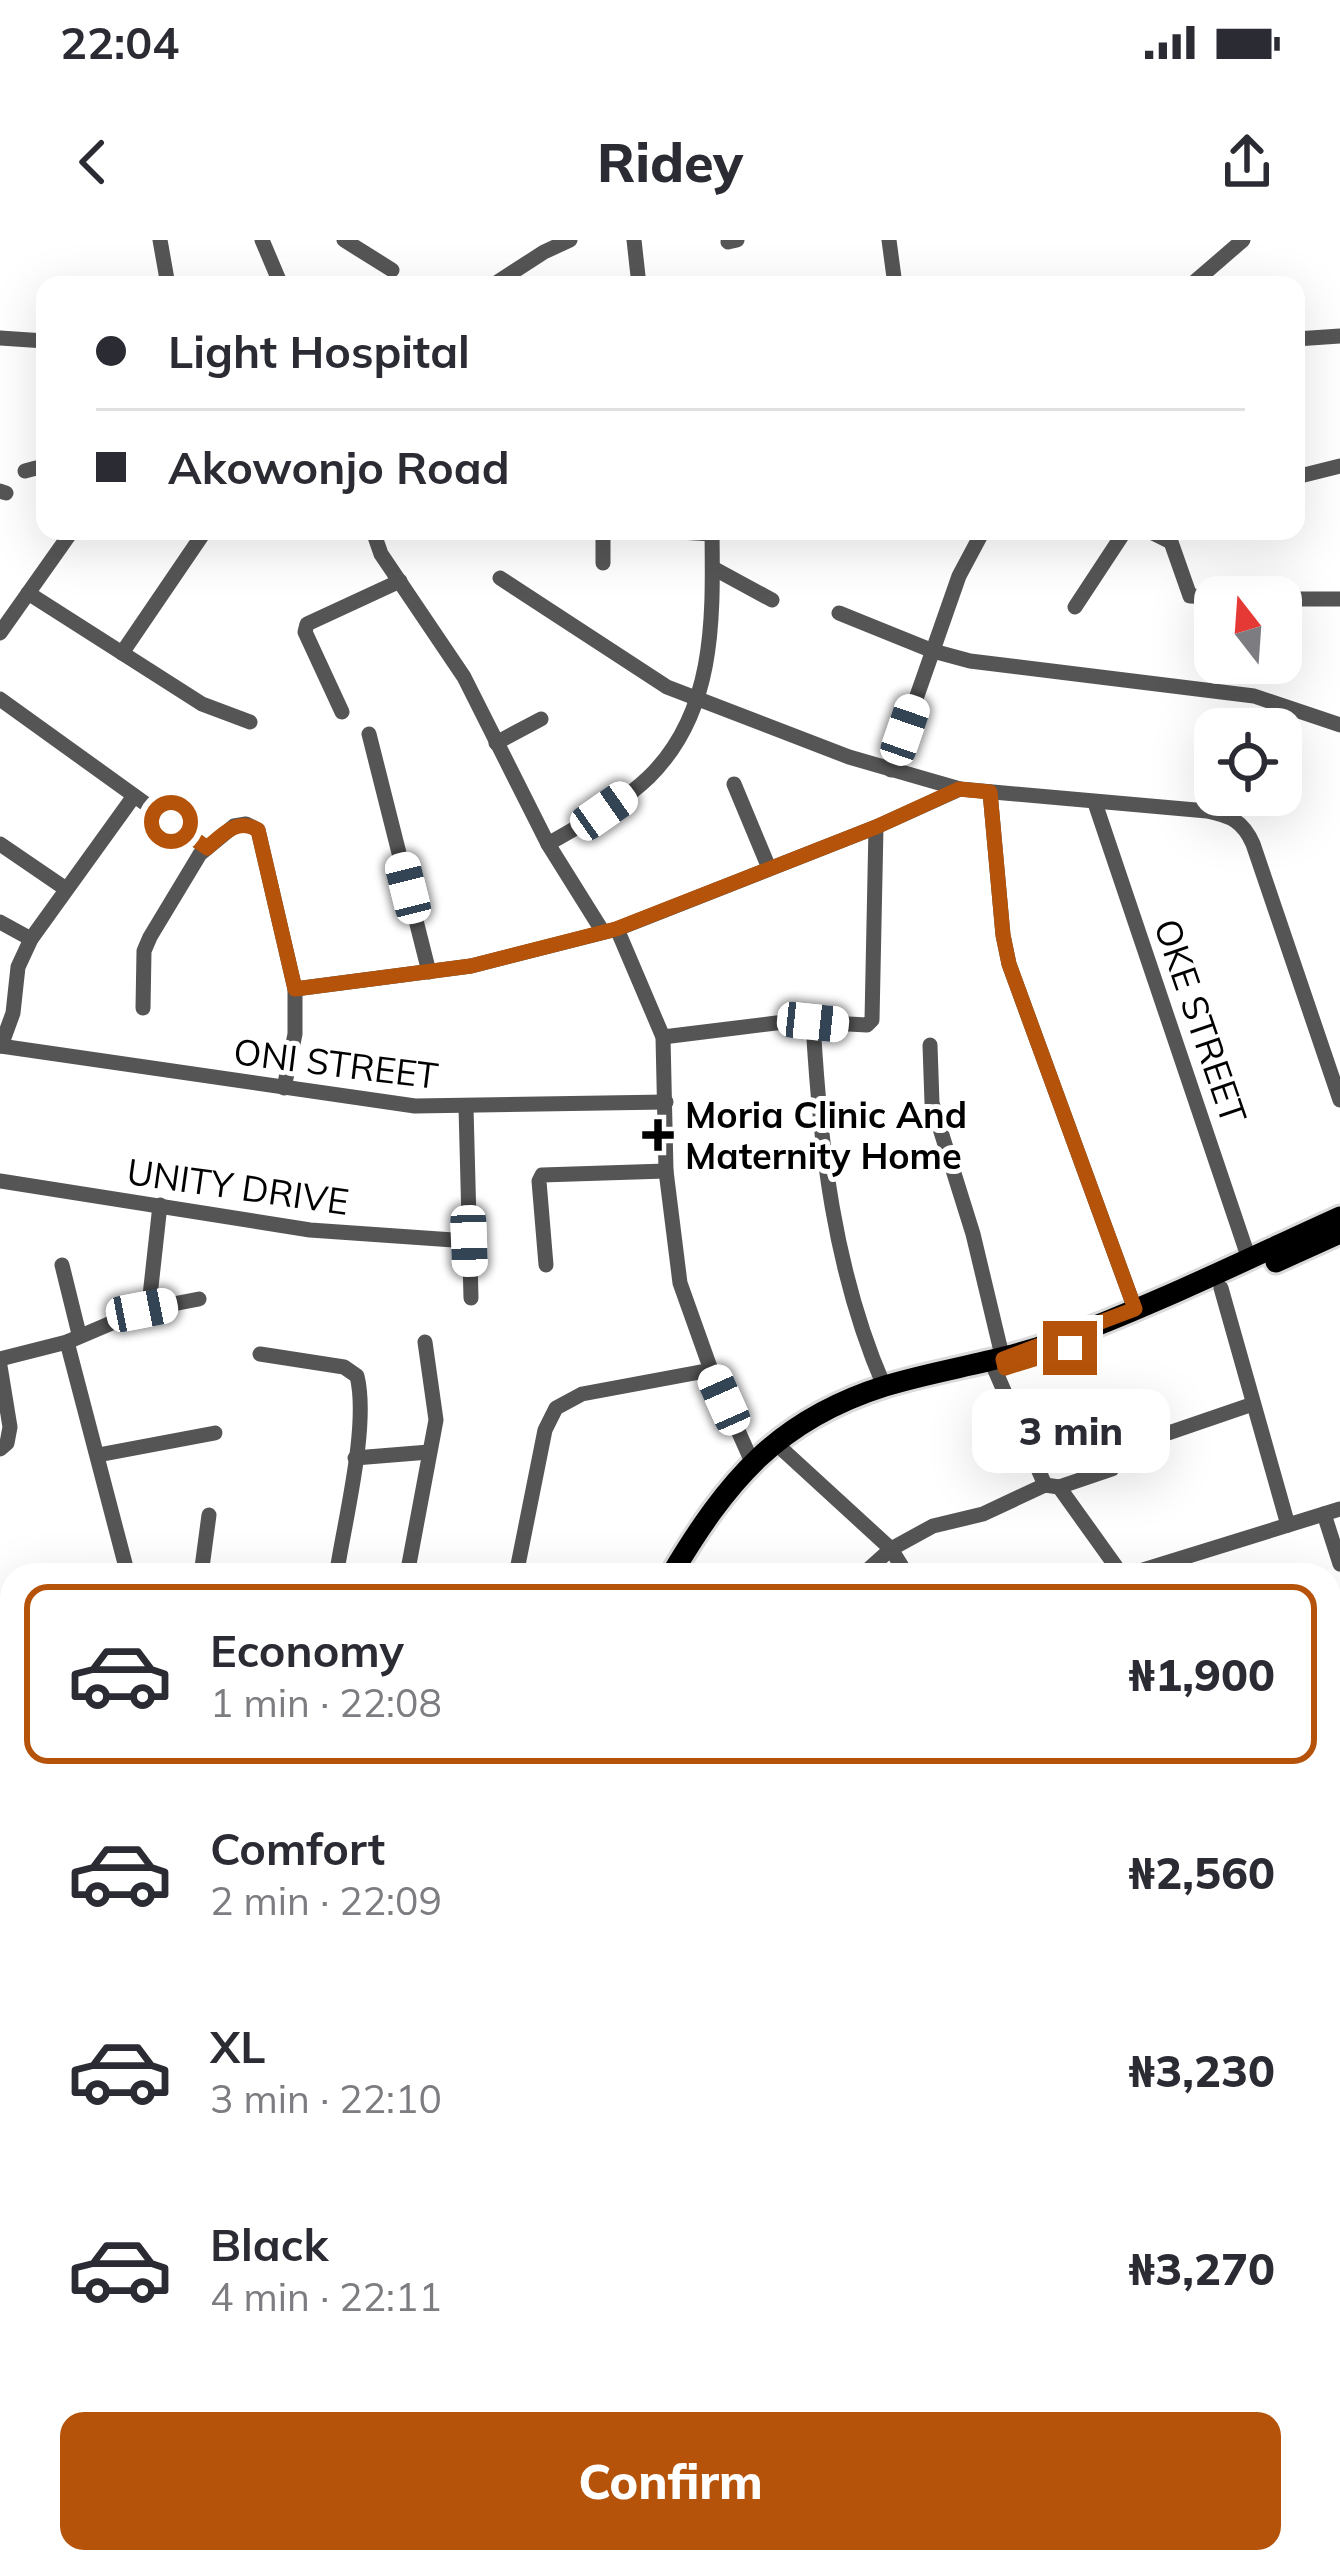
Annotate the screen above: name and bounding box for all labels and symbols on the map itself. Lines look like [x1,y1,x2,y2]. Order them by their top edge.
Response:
north arrow [1194,576,1302,684]
car [876,690,934,770]
car [564,776,644,846]
route start [144,795,198,849]
car [382,849,434,927]
street label: OKE STREET [1145,913,1257,1129]
car [775,1000,851,1044]
street label: ONI STREET [231,1028,441,1098]
place label: Moria Clinic And Maternity Home [685,1092,967,1178]
marker: Moria Clinic And Maternity Home [642,1119,674,1151]
street label: UNITY DRIVE [124,1148,352,1224]
car [450,1204,488,1278]
car [103,1285,181,1335]
route end [1043,1321,1097,1375]
car [693,1360,755,1440]
callout: 3 min [971,1390,1169,1474]

